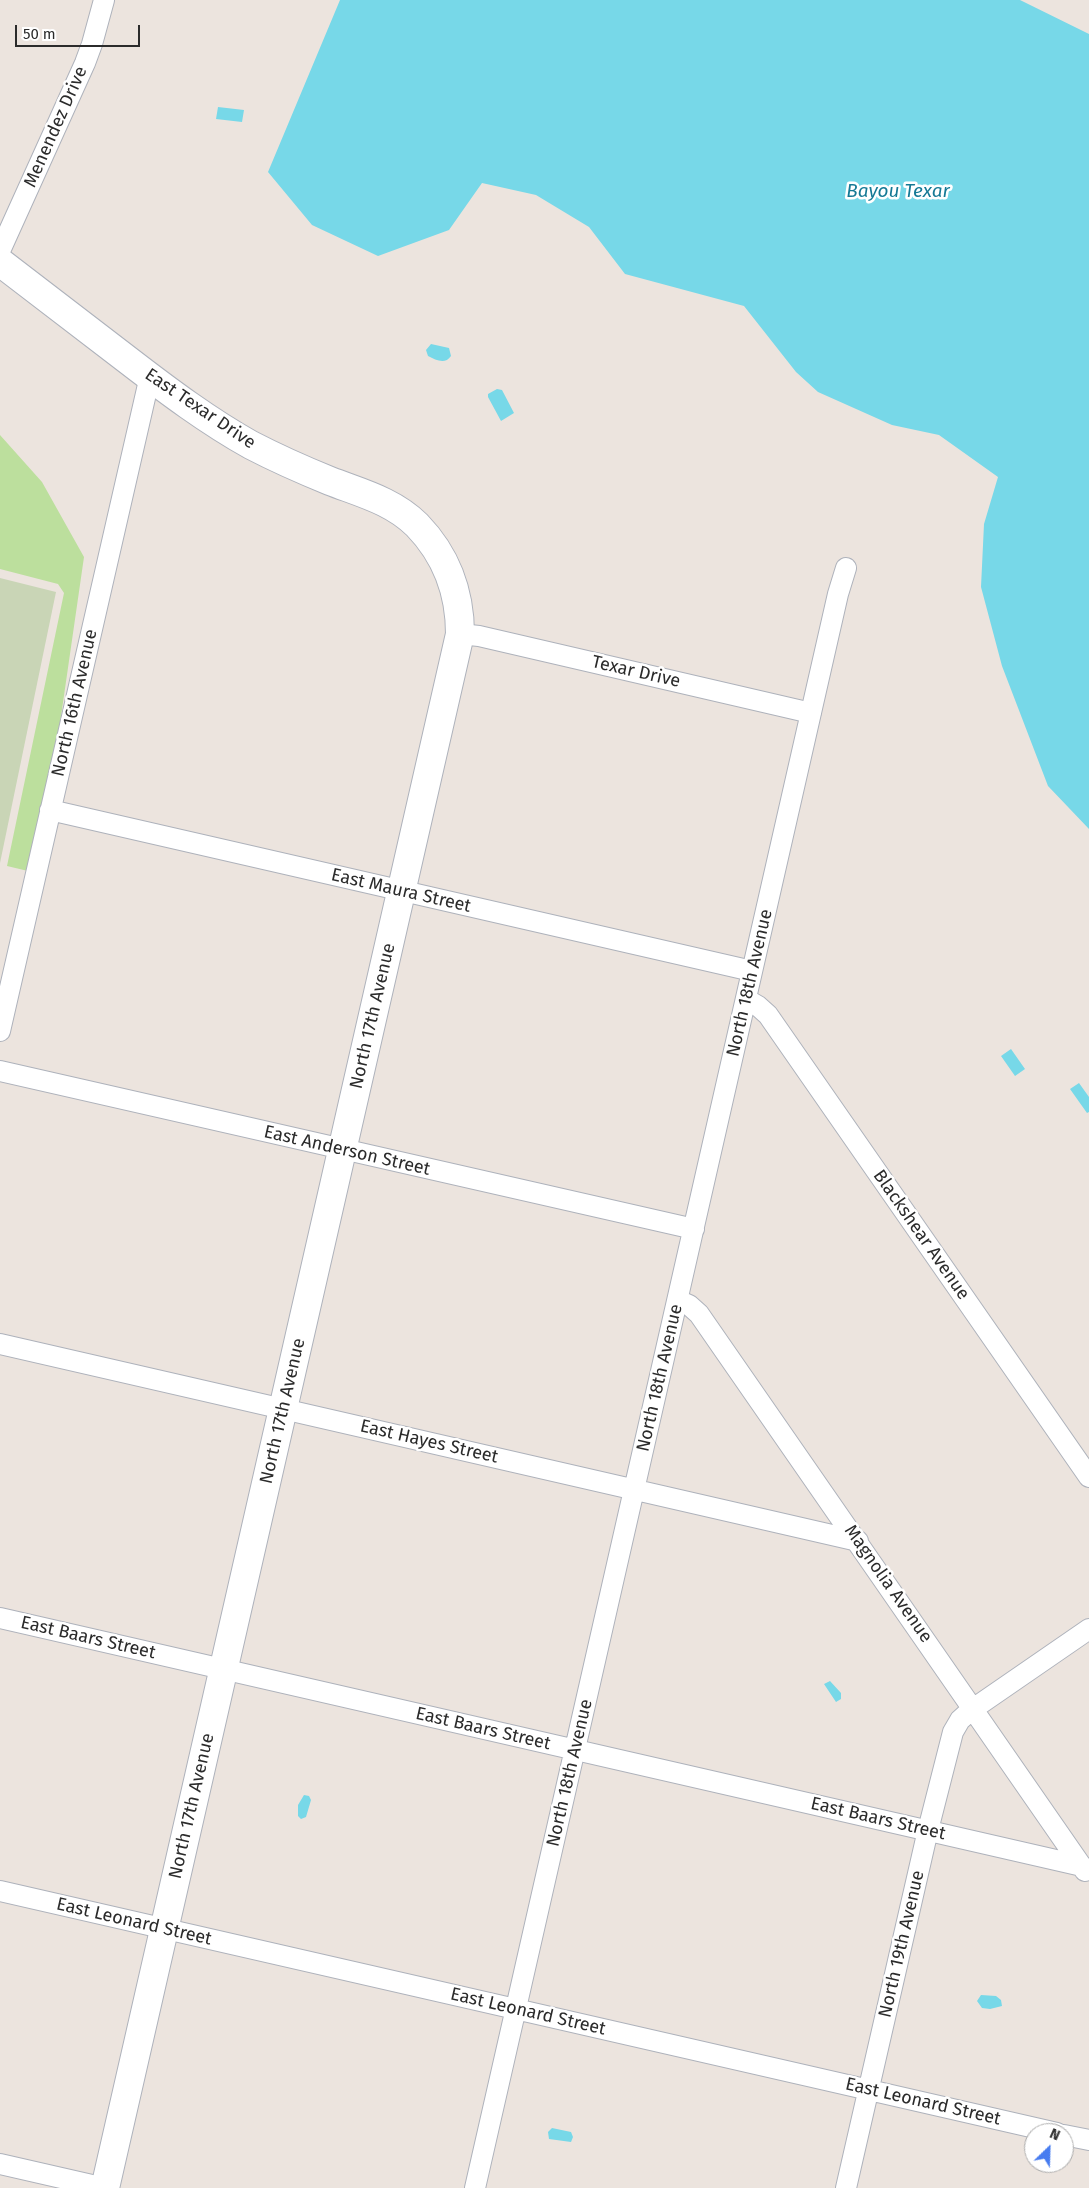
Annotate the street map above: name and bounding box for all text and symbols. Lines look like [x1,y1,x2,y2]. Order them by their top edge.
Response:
scale bar [18,15,142,47]
text: 50 m [23,25,56,43]
street label: Menendez Drive [20,63,92,191]
water label: Bayou Texar [846,181,950,203]
street label: East Texar Drive [141,364,259,454]
street label: North 16th Avenue [48,627,102,779]
street label: Texar Drive [590,651,682,693]
street label: East Maura Street [329,864,473,918]
street label: North 18th Avenue [723,907,777,1059]
street label: North 17th Avenue [346,941,400,1091]
street label: East Anderson Street [262,1121,432,1181]
street label: Blackshear Avenue [868,1166,974,1304]
street label: North 18th Avenue [633,1302,687,1454]
street label: North 17th Avenue [256,1336,310,1486]
street label: East Hayes Street [358,1416,500,1468]
street label: Magnolia Avenue [839,1521,937,1647]
street label: East Baars Street [18,1612,158,1664]
street label: North 18th Avenue [543,1697,597,1849]
street label: East Baars Street [413,1703,553,1755]
street label: North 17th Avenue [165,1731,219,1881]
street label: East Baars Street [808,1793,948,1845]
street label: North 19th Avenue [875,1868,929,2020]
street label: East Leonard Street [54,1894,214,1950]
street label: East Leonard Street [448,1984,608,2040]
street label: East Leonard Street [843,2074,1003,2130]
north arrow [1024,2123,1074,2173]
text: N [1047,2125,1063,2144]

